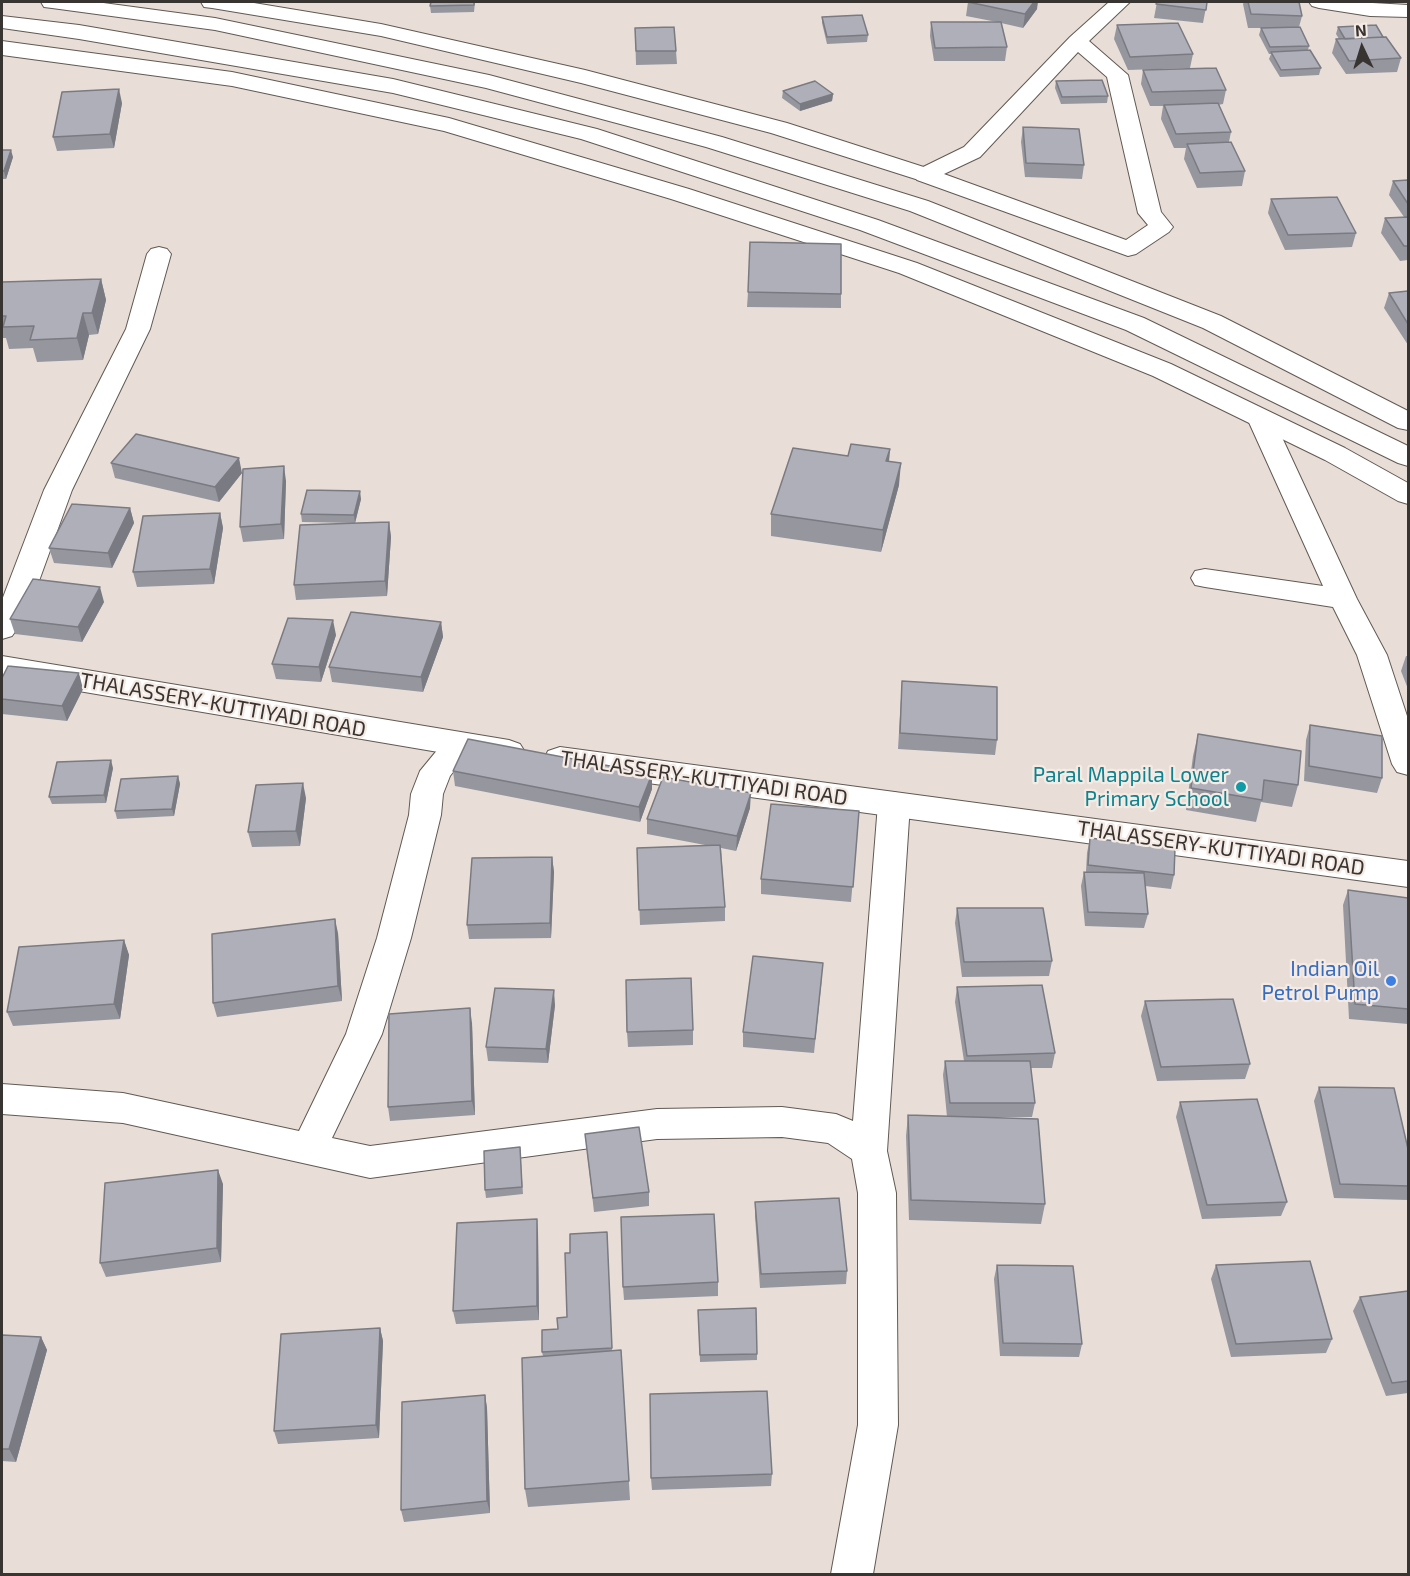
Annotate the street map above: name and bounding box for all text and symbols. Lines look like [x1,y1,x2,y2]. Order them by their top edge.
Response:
north arrow [1332,18,1392,78]
text: N [1354,20,1367,39]
street label: THALASSERY-KUTTIYADI ROAD [78,667,368,743]
street label: THALASSERY-KUTTIYADI ROAD [559,745,849,811]
place label: Paral Mappila Lower Primary School [1033,762,1229,812]
marker: Paral Mappila Lower Primary School [1234,780,1248,794]
street label: THALASSERY-KUTTIYADI ROAD [1076,815,1366,881]
place label: Indian Oil Petrol Pump [1262,956,1379,1006]
marker: Indian Oil Petrol Pump [1384,974,1398,988]

